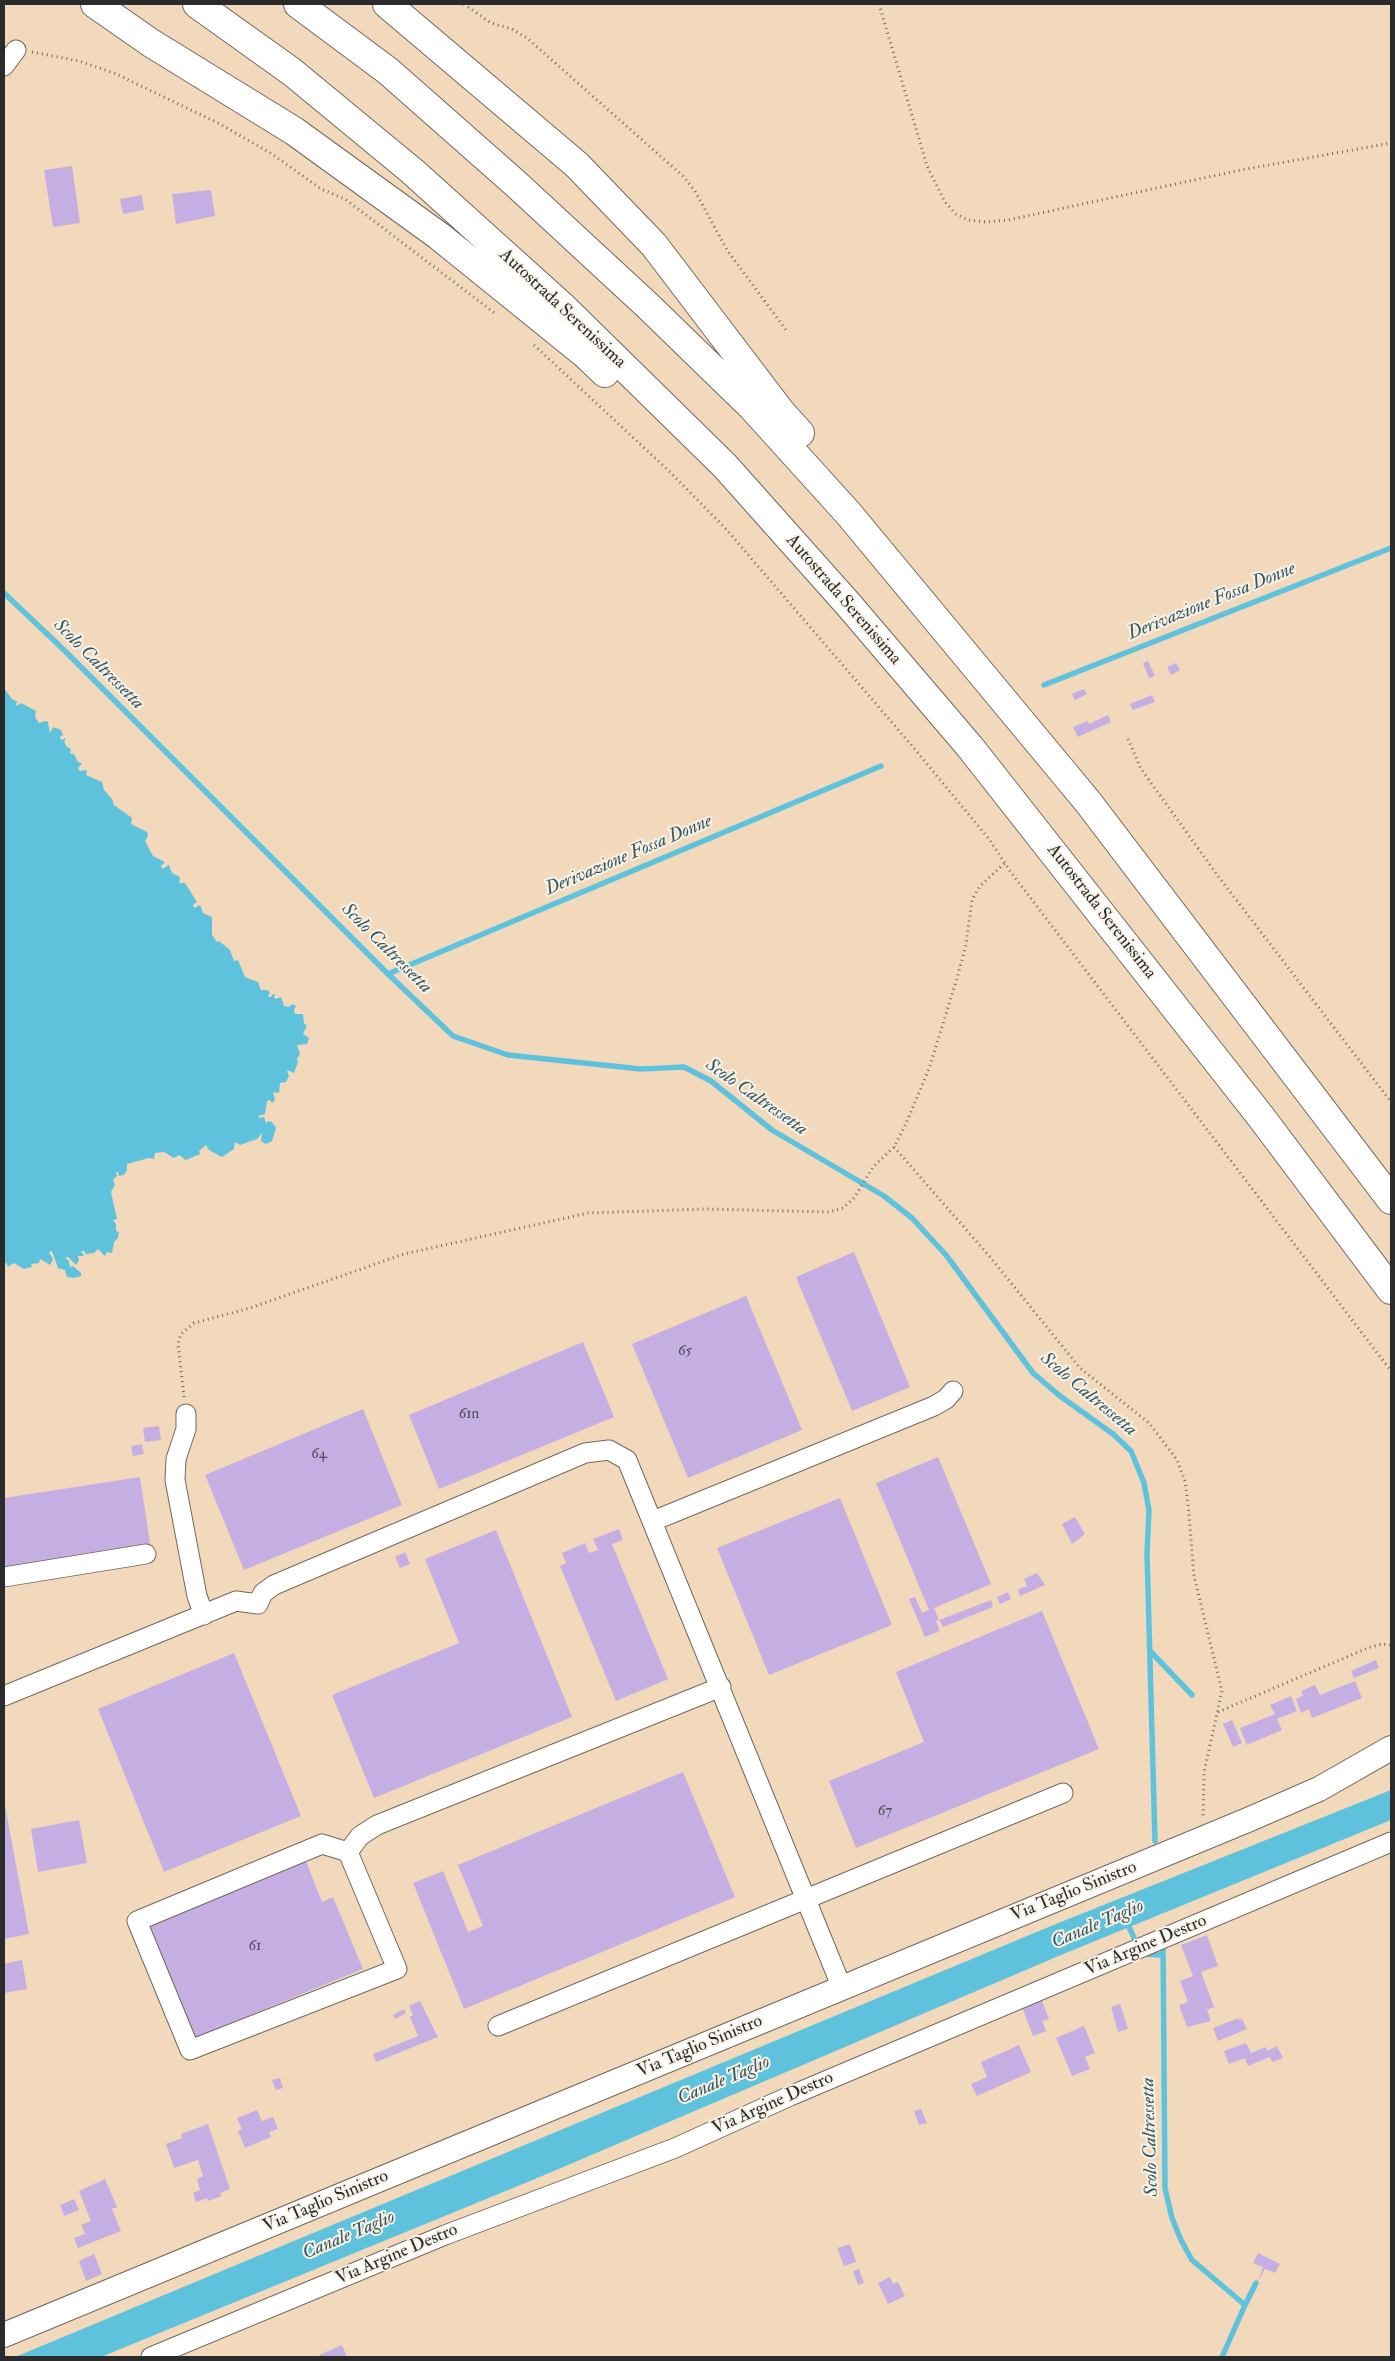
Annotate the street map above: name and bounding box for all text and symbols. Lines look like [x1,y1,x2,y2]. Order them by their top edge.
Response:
street label: Autostrada Serenissima [494,245,630,373]
street label: Autostrada Serenissima [781,530,905,670]
water label: Derivazione Fossa Donne [1125,558,1299,646]
water label: Scolo Caltressetta [48,615,148,715]
water label: Derivazione Fossa Donne [542,811,716,901]
street label: Autostrada Serenissima [1042,840,1160,984]
water label: Scolo Caltressetta [336,899,436,999]
water label: Scolo Caltressetta [701,1054,811,1142]
house number: 65 [678,1343,692,1361]
water label: Scolo Caltressetta [1035,1348,1141,1442]
house number: 61n [459,1406,479,1424]
house number: 64 [311,1446,327,1464]
house number: 67 [878,1803,892,1821]
street label: Via Taglio Sinistro [1008,1857,1140,1927]
water label: Canale Taglio [1048,1895,1148,1955]
street label: Via Argine Destro [1082,1911,1210,1981]
house number: 61 [249,1938,261,1956]
street label: Via Taglio Sinistro [634,2011,766,2083]
water label: Canale Taglio [674,2051,774,2111]
street label: Via Argine Destro [709,2068,837,2140]
water label: Scolo Caltressetta [1138,2077,1164,2197]
street label: Via Taglio Sinistro [260,2166,392,2238]
water label: Canale Taglio [299,2206,399,2266]
street label: Via Argine Destro [333,2220,461,2290]

